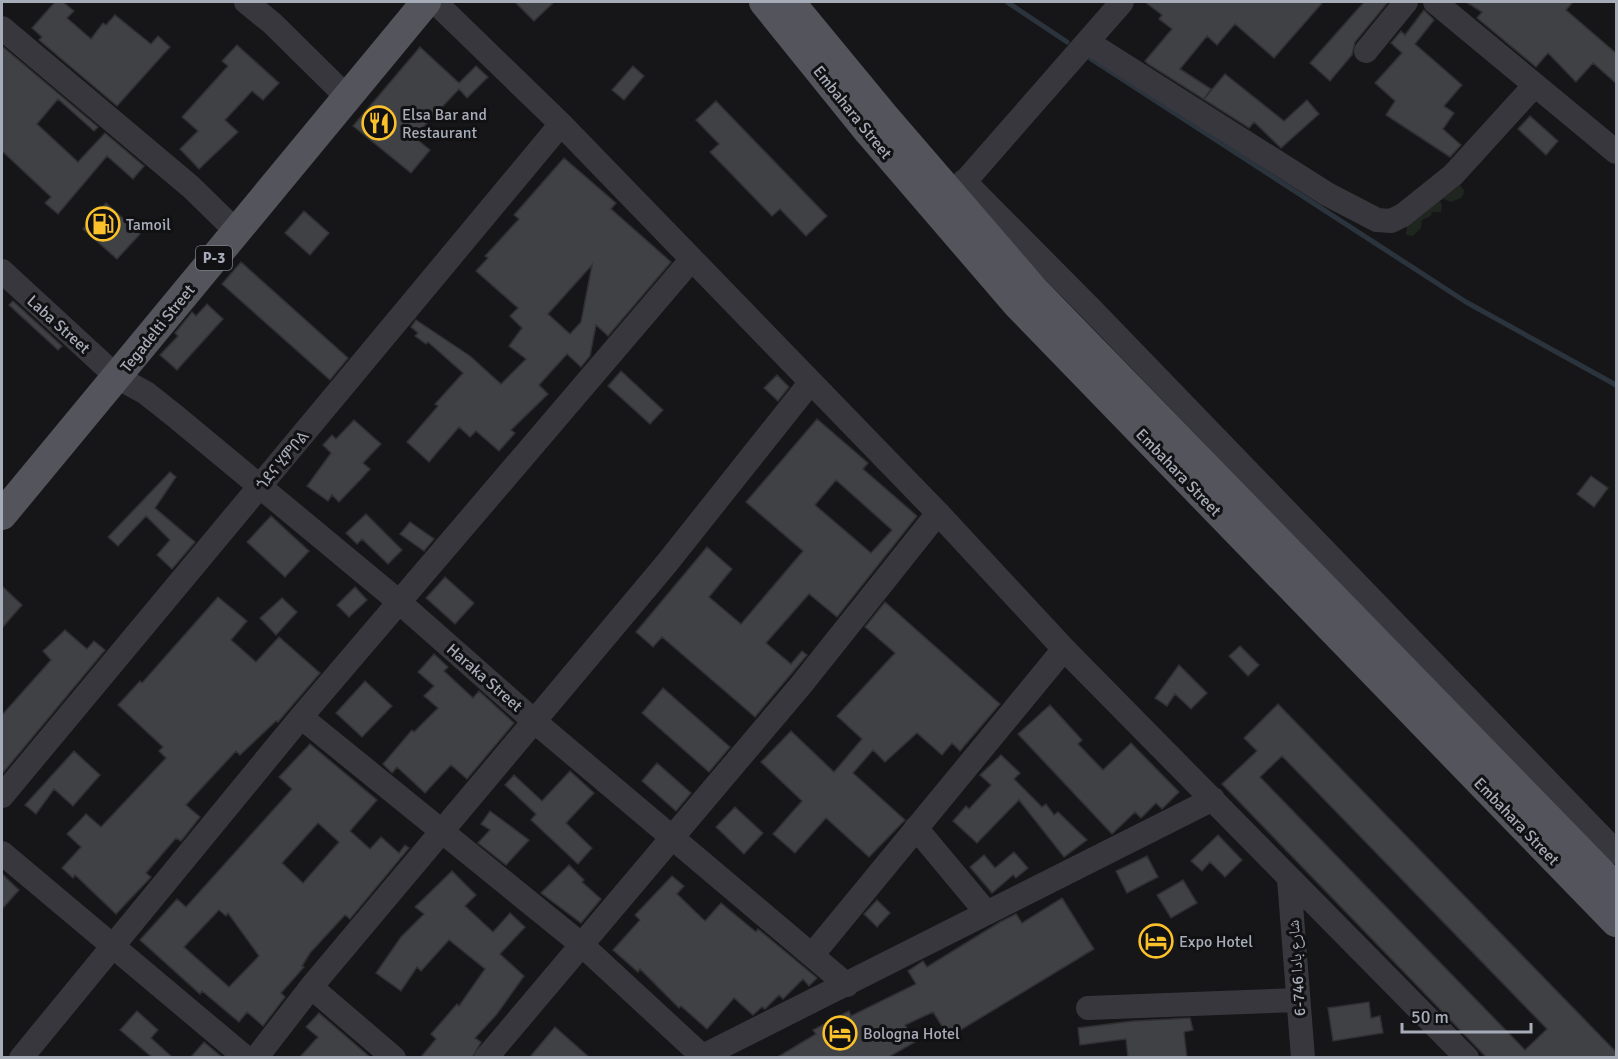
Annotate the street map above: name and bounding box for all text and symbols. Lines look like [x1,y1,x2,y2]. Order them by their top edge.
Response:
street label: Embahara Street [808,62,896,164]
restaurant icon: Elsa Bar and Restaurant [361,105,397,141]
place label: Elsa Bar and Restaurant [402,105,487,143]
fuel station icon: Tamoil [85,206,121,242]
place label: Tamoil [126,215,171,235]
road number: P-3 [196,246,232,270]
street label: Tegadelti Street [116,280,200,377]
street label: Laba Street [23,291,94,359]
street label: Embahara Street [1131,425,1225,521]
street label: ጎደና ሂምቦል [252,426,314,495]
street label: Haraka Street [442,639,527,716]
street label: Embahara Street [1469,774,1563,870]
street label: شارع بادا 746-6 [1284,919,1310,1017]
hotel icon: Expo Hotel [1138,923,1174,959]
place label: Expo Hotel [1179,932,1253,952]
scale bar [1402,996,1531,1034]
text: 50 m [1411,1006,1449,1028]
hotel icon: Bologna Hotel [822,1015,858,1051]
place label: Bologna Hotel [863,1024,960,1044]

